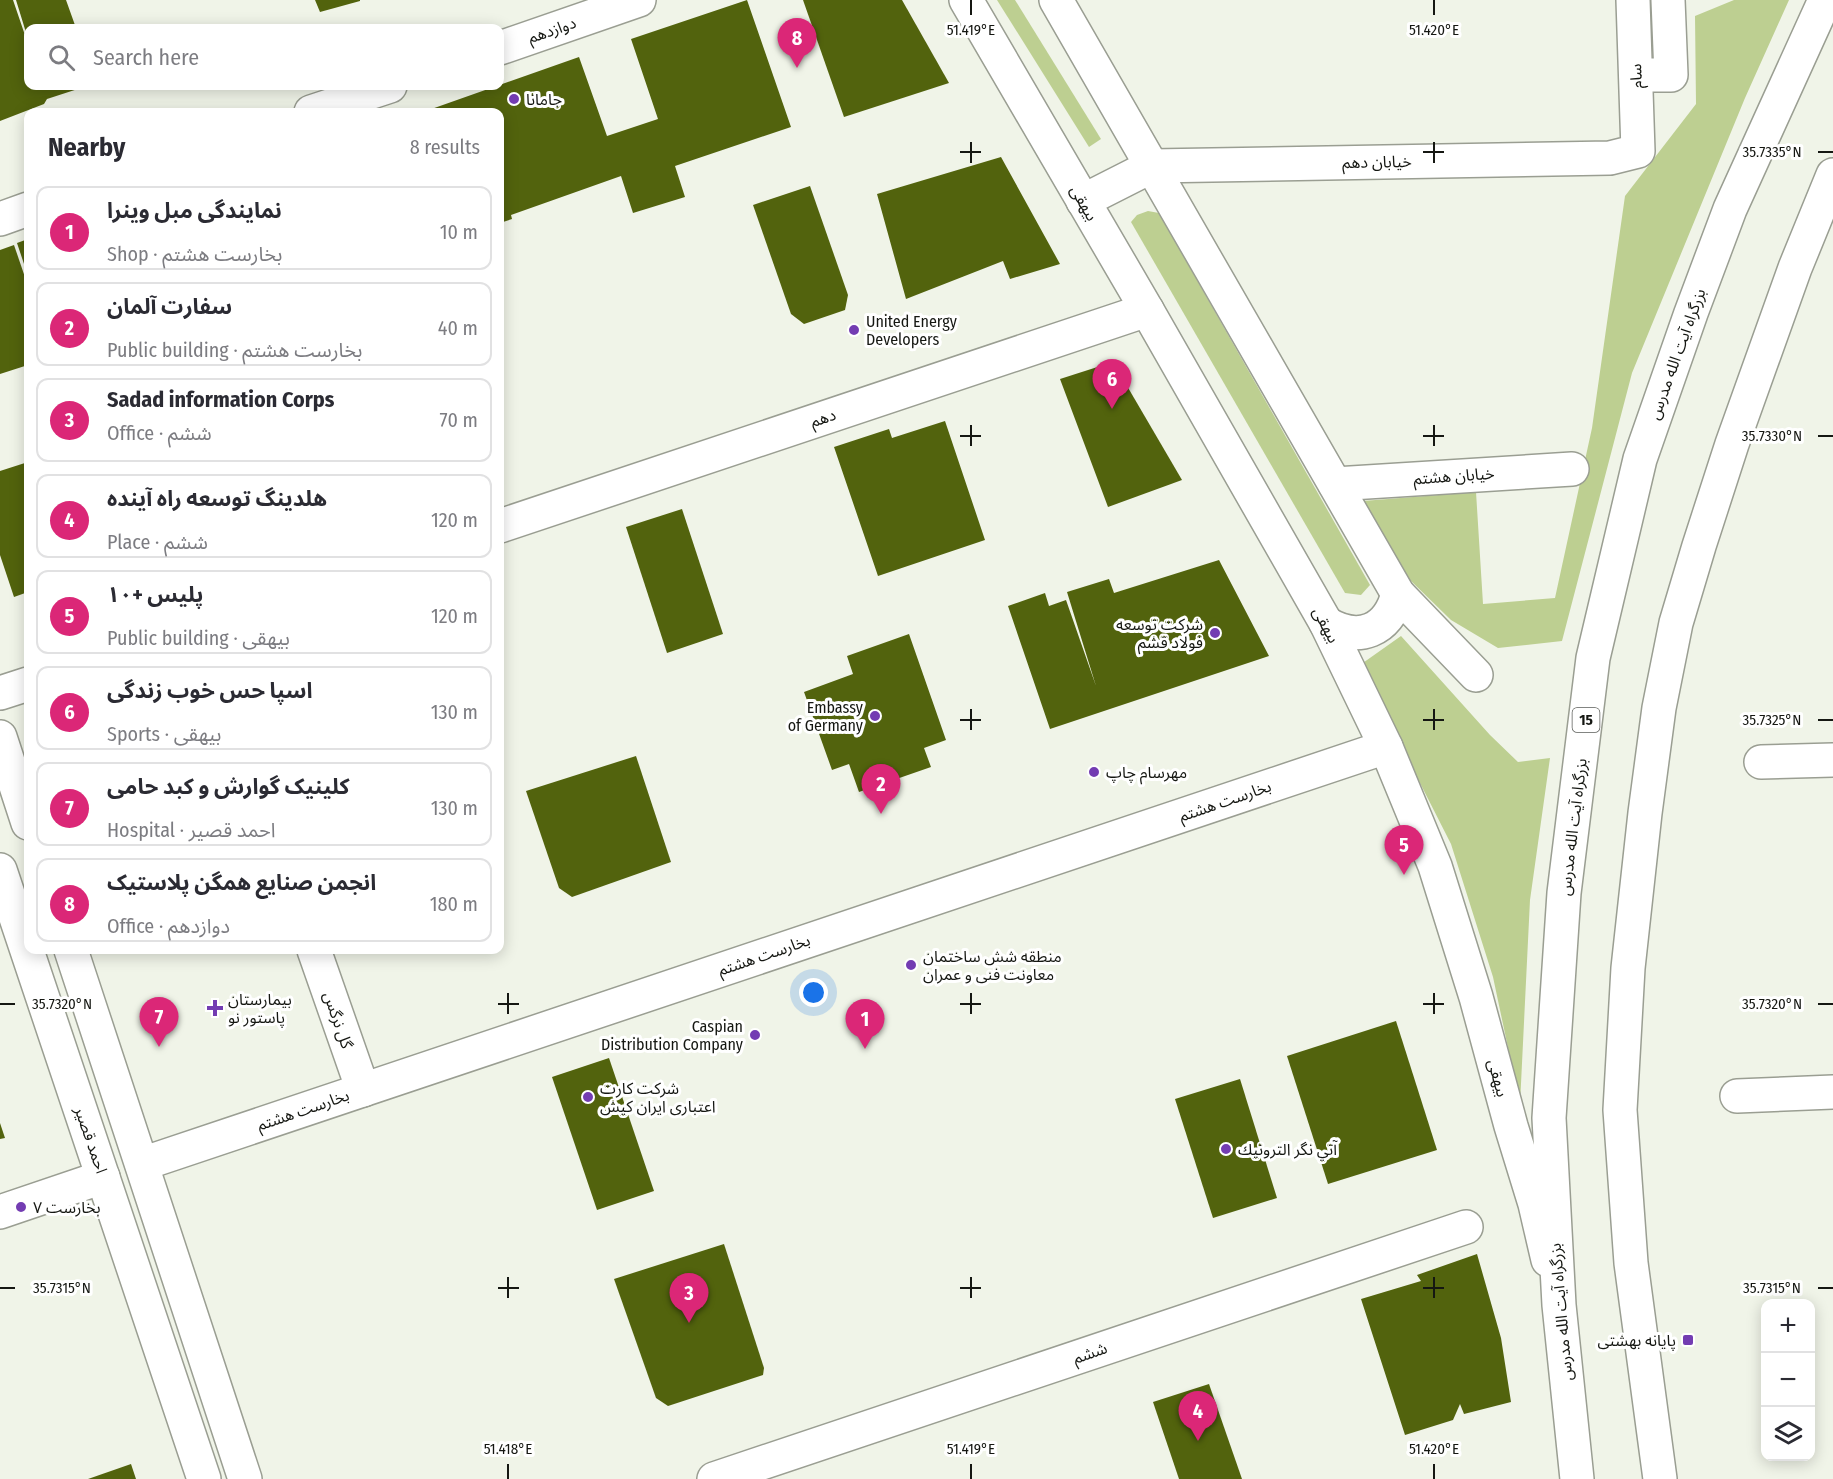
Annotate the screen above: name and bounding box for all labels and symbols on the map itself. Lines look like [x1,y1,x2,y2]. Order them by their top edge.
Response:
street label: دوازدهم [525,13,580,50]
pin: 8 [778,19,816,68]
text: 51.419°E [947,21,995,39]
text: 51.420°E [1409,21,1459,39]
street label: سام [1626,63,1649,89]
place label: جامانا [526,90,562,109]
marker: جامانا [507,92,521,106]
text: 35.7335°N [1742,143,1802,161]
street label: خیابان دهم [1342,152,1412,175]
street label: بیهقی [1066,182,1102,224]
street label: بزرگراه آیت الله مدرس [1644,286,1710,422]
place label: United Energy Developers [866,312,958,349]
marker: United Energy Developers [847,323,861,337]
pin: 6 [1092,360,1132,409]
street label: دهم [808,405,839,434]
text: 35.7330°N [1742,427,1802,445]
street label: خیابان هشتم [1413,464,1496,491]
street label: بیهقی [1309,604,1343,646]
place label: شرکت توسعه فولاد قشم [1116,615,1203,655]
marker: شرکت توسعه فولاد قشم [1208,626,1222,640]
place label: Embassy of Germany [788,698,864,735]
road number: 15 [1572,708,1600,732]
marker: Embassy of Germany [868,709,882,723]
text: 35.7325°N [1743,711,1801,729]
street label: بزرگراه آیت الله مدرس [1555,757,1591,897]
place label: مهرسام چاپ [1106,763,1187,785]
pin: 2 [862,764,900,814]
marker: مهرسام چاپ [1087,765,1101,779]
street label: بخارست هشتم [1176,776,1274,828]
pin: 5 [1384,826,1424,875]
street label: بخارست هشتم [715,930,813,982]
place label: منطقه شش ساختمان معاونت فنی و عمران [923,947,1062,984]
marker: منطقه شش ساختمان معاونت فنی و عمران [904,958,918,972]
your location [799,978,828,1007]
street label: گل نرگس [319,989,357,1051]
place label: بیمارستان پاستور نو [228,990,292,1028]
text: 35.7320°N [32,995,92,1013]
text: 35.7320°N [1742,995,1802,1013]
pin: 7 [140,998,178,1047]
marker: بیمارستان پاستور نو [206,999,224,1017]
pin: 1 [846,1000,884,1049]
place label: Caspian Distribution Company [601,1017,744,1054]
marker: Caspian Distribution Company [748,1028,762,1042]
street label: بیهقی [1484,1057,1512,1099]
place label: شرکت کارت اعتباری ایران کیش [600,1079,716,1116]
street label: بخارست هشتم [254,1085,352,1137]
marker: شرکت کارت اعتباری ایران کیش [581,1090,595,1104]
street label: احمد قصیر [70,1103,111,1176]
place label: آتي نگر الترونيك [1238,1140,1338,1161]
marker: آتي نگر الترونيك [1219,1142,1233,1156]
place label: بخارست ۷ [33,1198,101,1217]
marker: بخارست ۷ [14,1200,28,1214]
street label: بزرگراه آیت الله مدرس [1546,1242,1576,1382]
pin: 3 [670,1274,708,1323]
text: 35.7315°N [33,1279,91,1297]
text: 35.7315°N [1743,1279,1801,1297]
place label: پایانه بهشتی [1598,1331,1676,1351]
marker: پایانه بهشتی [1681,1333,1695,1347]
street label: ششم [1070,1338,1111,1371]
pin: 4 [1178,1392,1218,1441]
text: 51.418°E [484,1440,532,1458]
text: 51.419°E [947,1440,995,1458]
text: 51.420°E [1409,1440,1459,1458]

